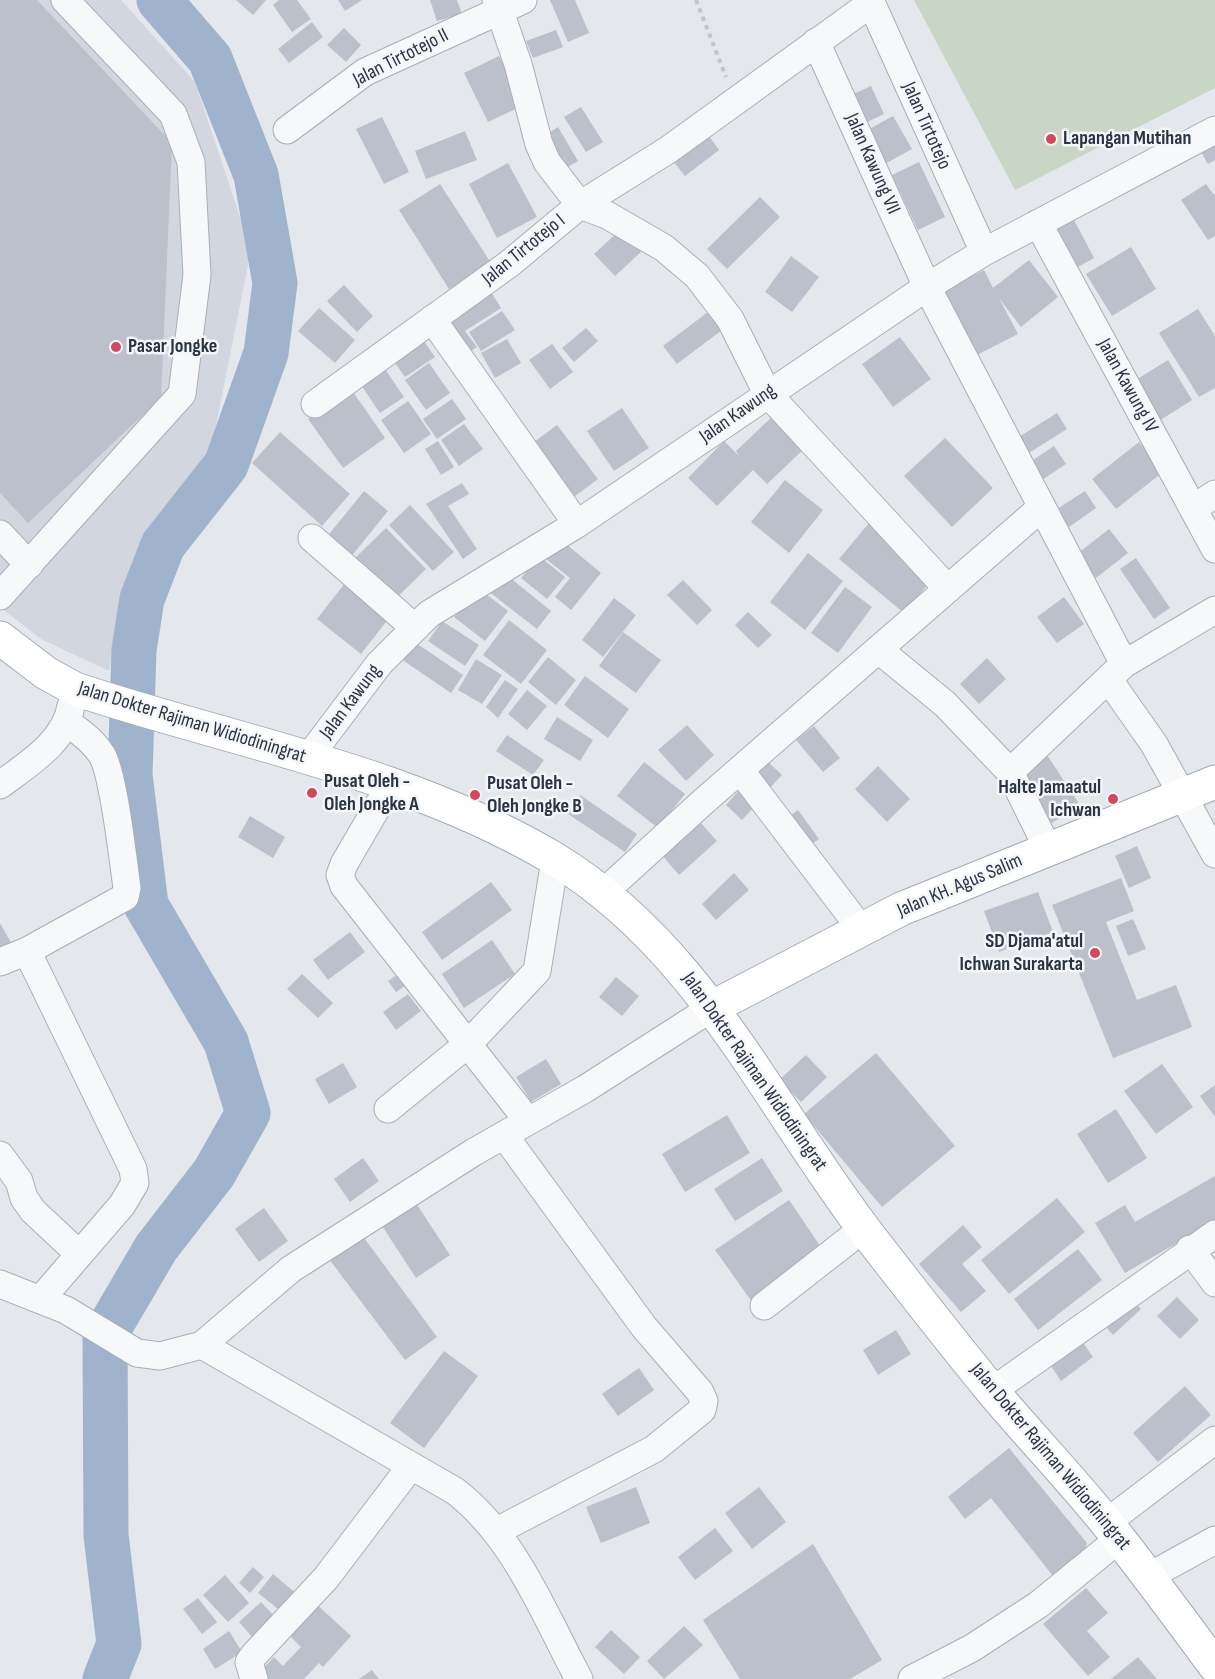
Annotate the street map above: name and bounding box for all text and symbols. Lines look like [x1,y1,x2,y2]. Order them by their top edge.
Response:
street label: Jalan Tirtotejo II [349,24,453,92]
street label: Jalan Tirtotejo [896,79,956,173]
street label: Jalan Kawung VII [839,110,905,218]
place label: Lapangan Mutihan [1063,127,1191,151]
marker: Lapangan Mutihan [1044,132,1058,146]
street label: Jalan Tirtotejo I [478,209,570,291]
place label: Pasar Jongke [128,335,217,359]
street label: Jalan Kawung IV [1091,335,1163,437]
marker: Pasar Jongke [109,340,123,354]
street label: Jalan Kawung [695,379,781,449]
street label: Jalan Kawung [315,660,387,744]
street label: Jalan Dokter Rajiman Widiodiningrat [75,677,309,769]
place label: Pusat Oleh - Oleh Jongke A [324,770,419,817]
place label: Pusat Oleh - Oleh Jongke B [487,772,582,819]
place label: Halte Jamaatul Ichwan [998,776,1101,823]
marker: Pusat Oleh - Oleh Jongke A [305,786,319,800]
marker: Pusat Oleh - Oleh Jongke B [468,788,482,802]
marker: Halte Jamaatul Ichwan [1106,792,1120,806]
street label: Jalan KH. Agus Salim [894,849,1026,923]
place label: SD Djama'atul Ichwan Surakarta [960,930,1083,977]
marker: SD Djama'atul Ichwan Surakarta [1088,946,1102,960]
street label: Jalan Dokter Rajiman Widiodiningrat [676,968,832,1176]
street label: Jalan Dokter Rajiman Widiodiningrat [965,1358,1135,1556]

